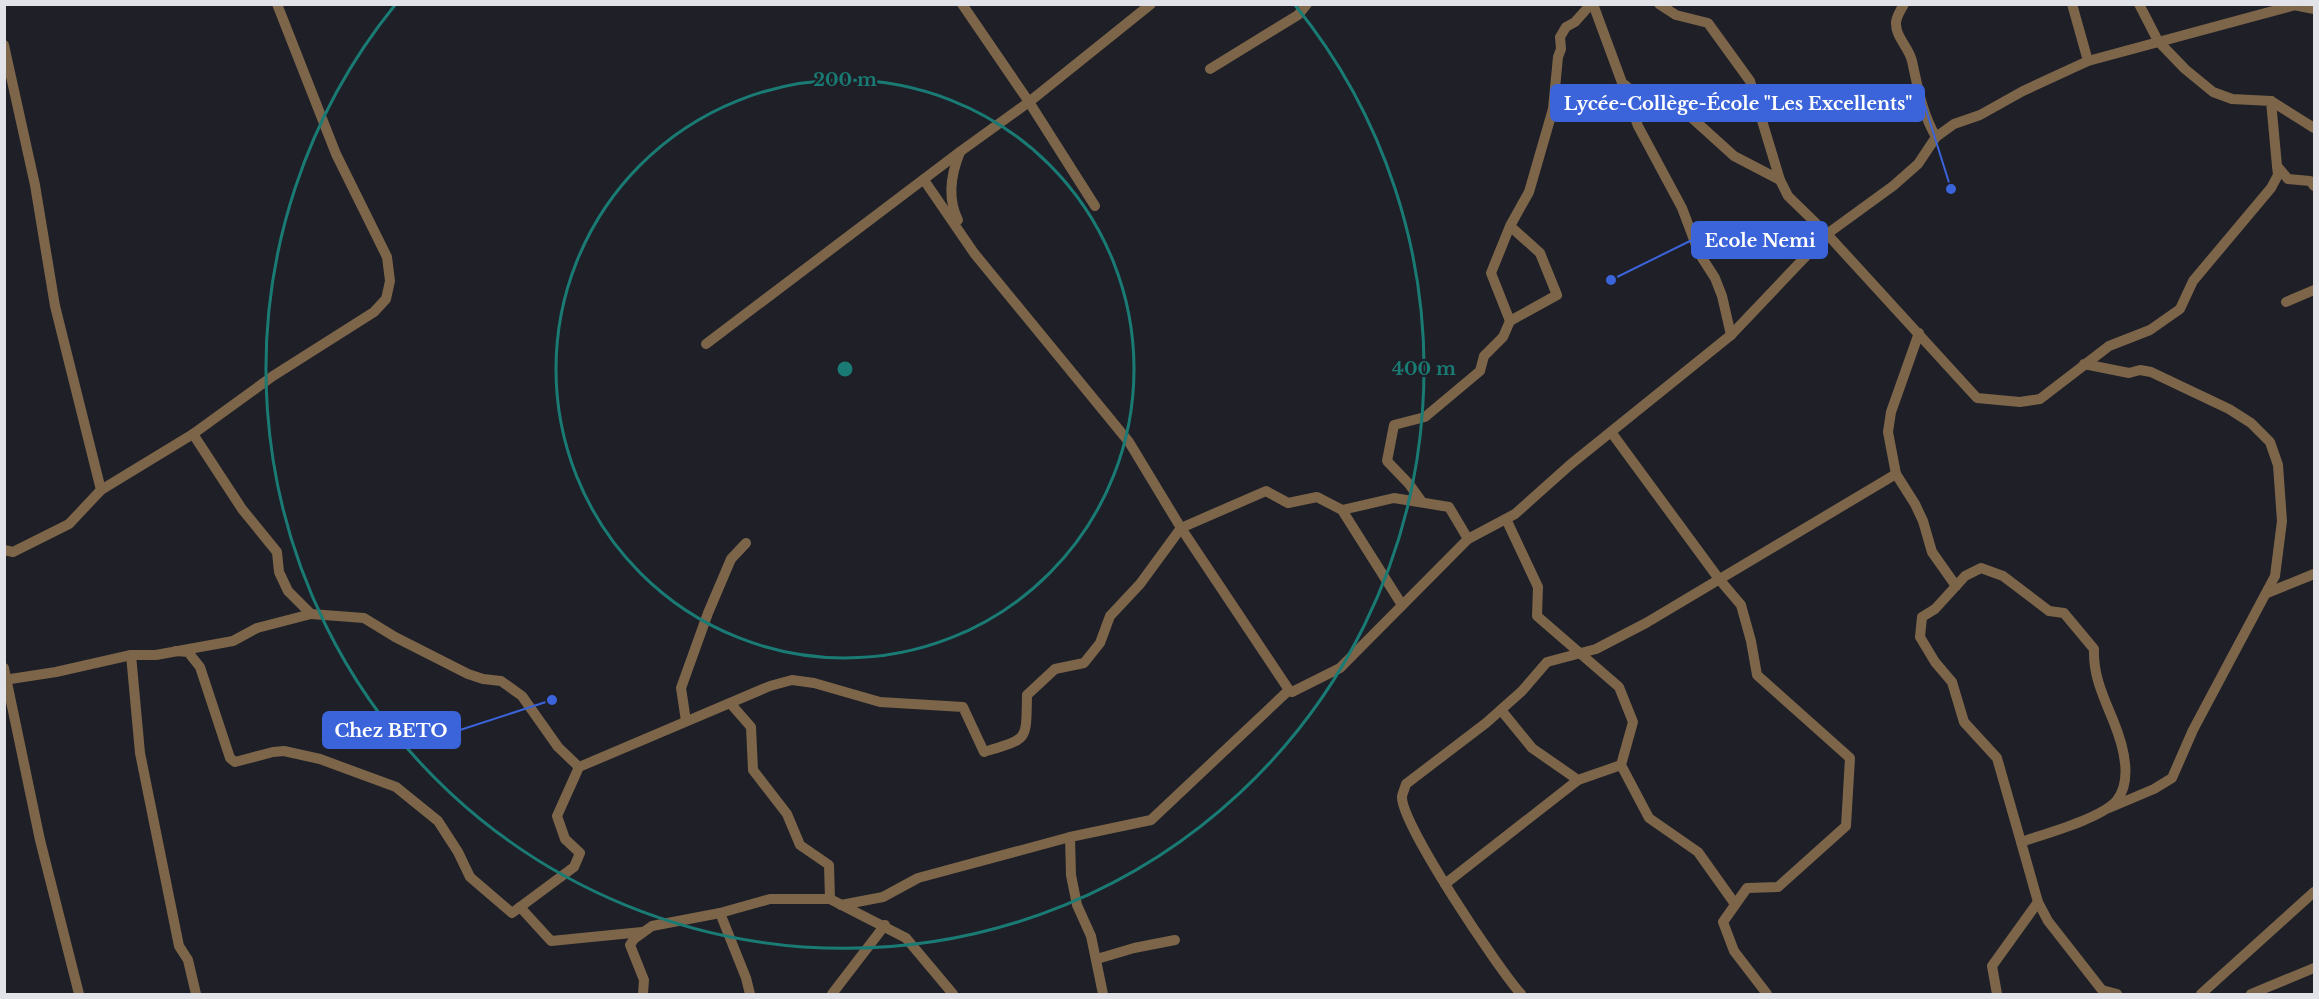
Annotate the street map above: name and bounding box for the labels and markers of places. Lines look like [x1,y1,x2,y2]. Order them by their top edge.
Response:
callout: Lycée-Collège-École "Les Excellents" [1551,85,1924,121]
callout: Ecole Nemi [1692,222,1827,258]
centre of rings [835,359,855,379]
callout: Chez BETO [323,712,460,748]

